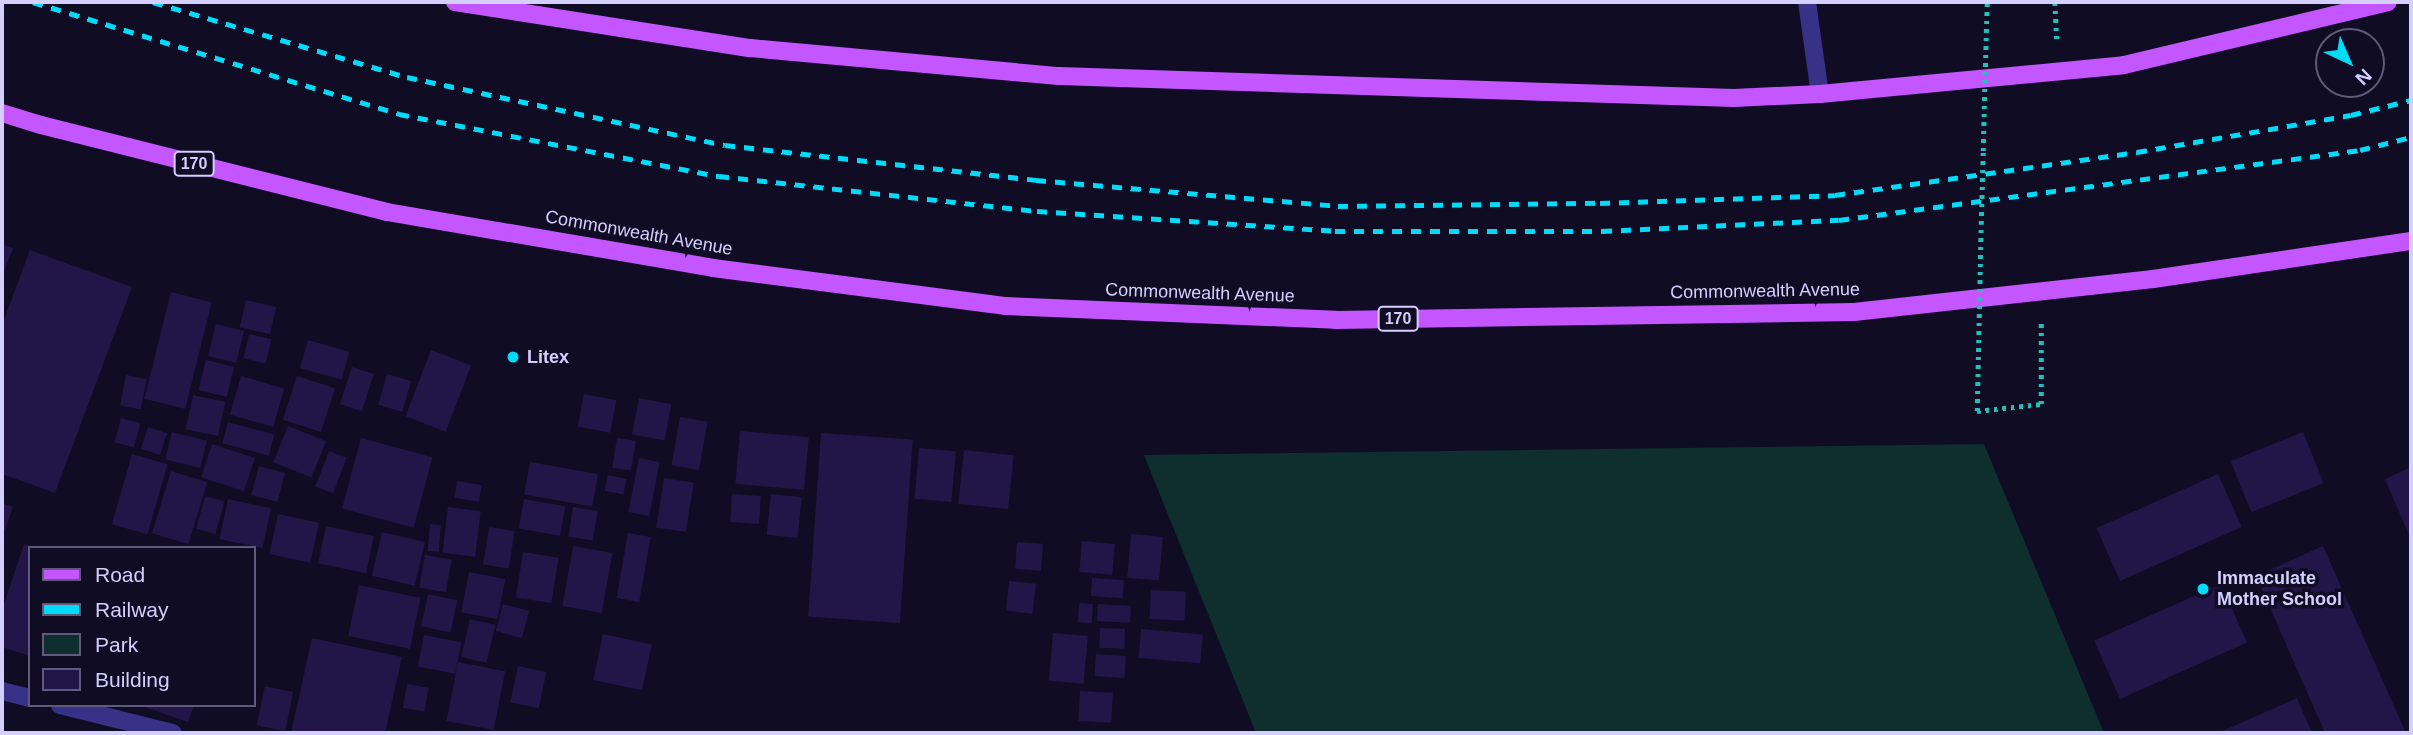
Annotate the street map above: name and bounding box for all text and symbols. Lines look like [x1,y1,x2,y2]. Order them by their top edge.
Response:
north arrow [2315,28,2385,98]
text: N [2351,65,2376,89]
road number: 170 [173,152,215,176]
street label: Commonwealth Avenue [543,206,735,260]
street label: Commonwealth Avenue [1104,279,1296,307]
street label: Commonwealth Avenue [1669,279,1861,303]
road number: 170 [1377,306,1419,332]
place label: Litex [527,346,569,368]
marker: Litex [505,349,521,365]
legend [28,546,256,707]
text: Road [95,563,145,586]
place label: Immaculate Mother School [2217,568,2342,610]
marker: Immaculate Mother School [2195,581,2211,597]
text: Railway [95,598,169,621]
text: Park [95,633,138,656]
text: Building [95,668,170,691]

